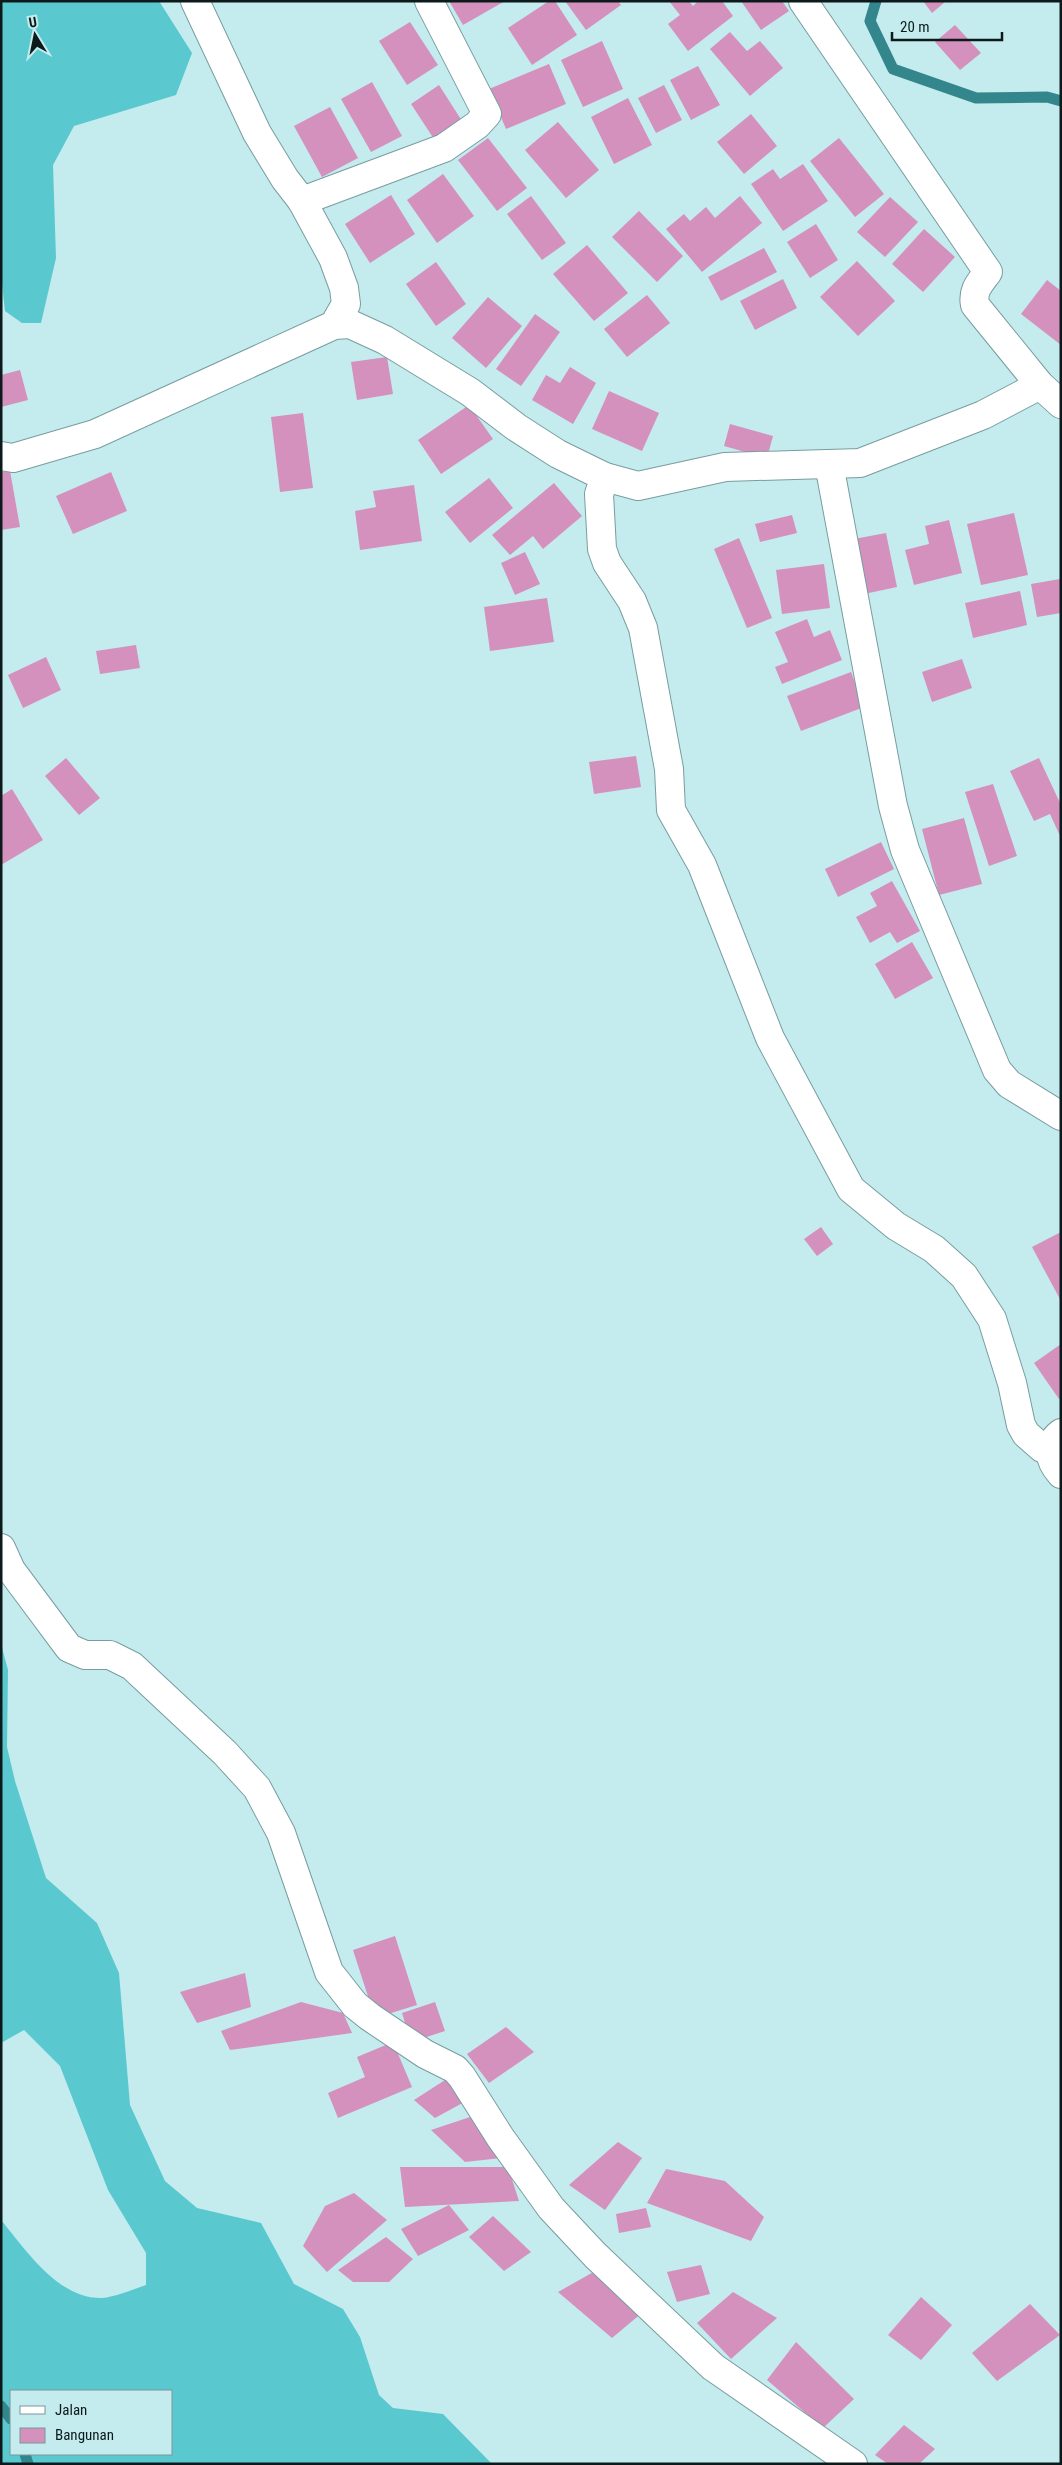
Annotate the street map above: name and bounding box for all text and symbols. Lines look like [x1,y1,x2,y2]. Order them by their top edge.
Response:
north arrow [10,10,60,60]
scale bar [892,10,1002,42]
text: U [27,14,38,31]
text: 20 m [900,18,930,36]
legend [10,2390,172,2455]
text: Jalan [55,2401,87,2419]
text: Bangunan [55,2426,114,2444]

